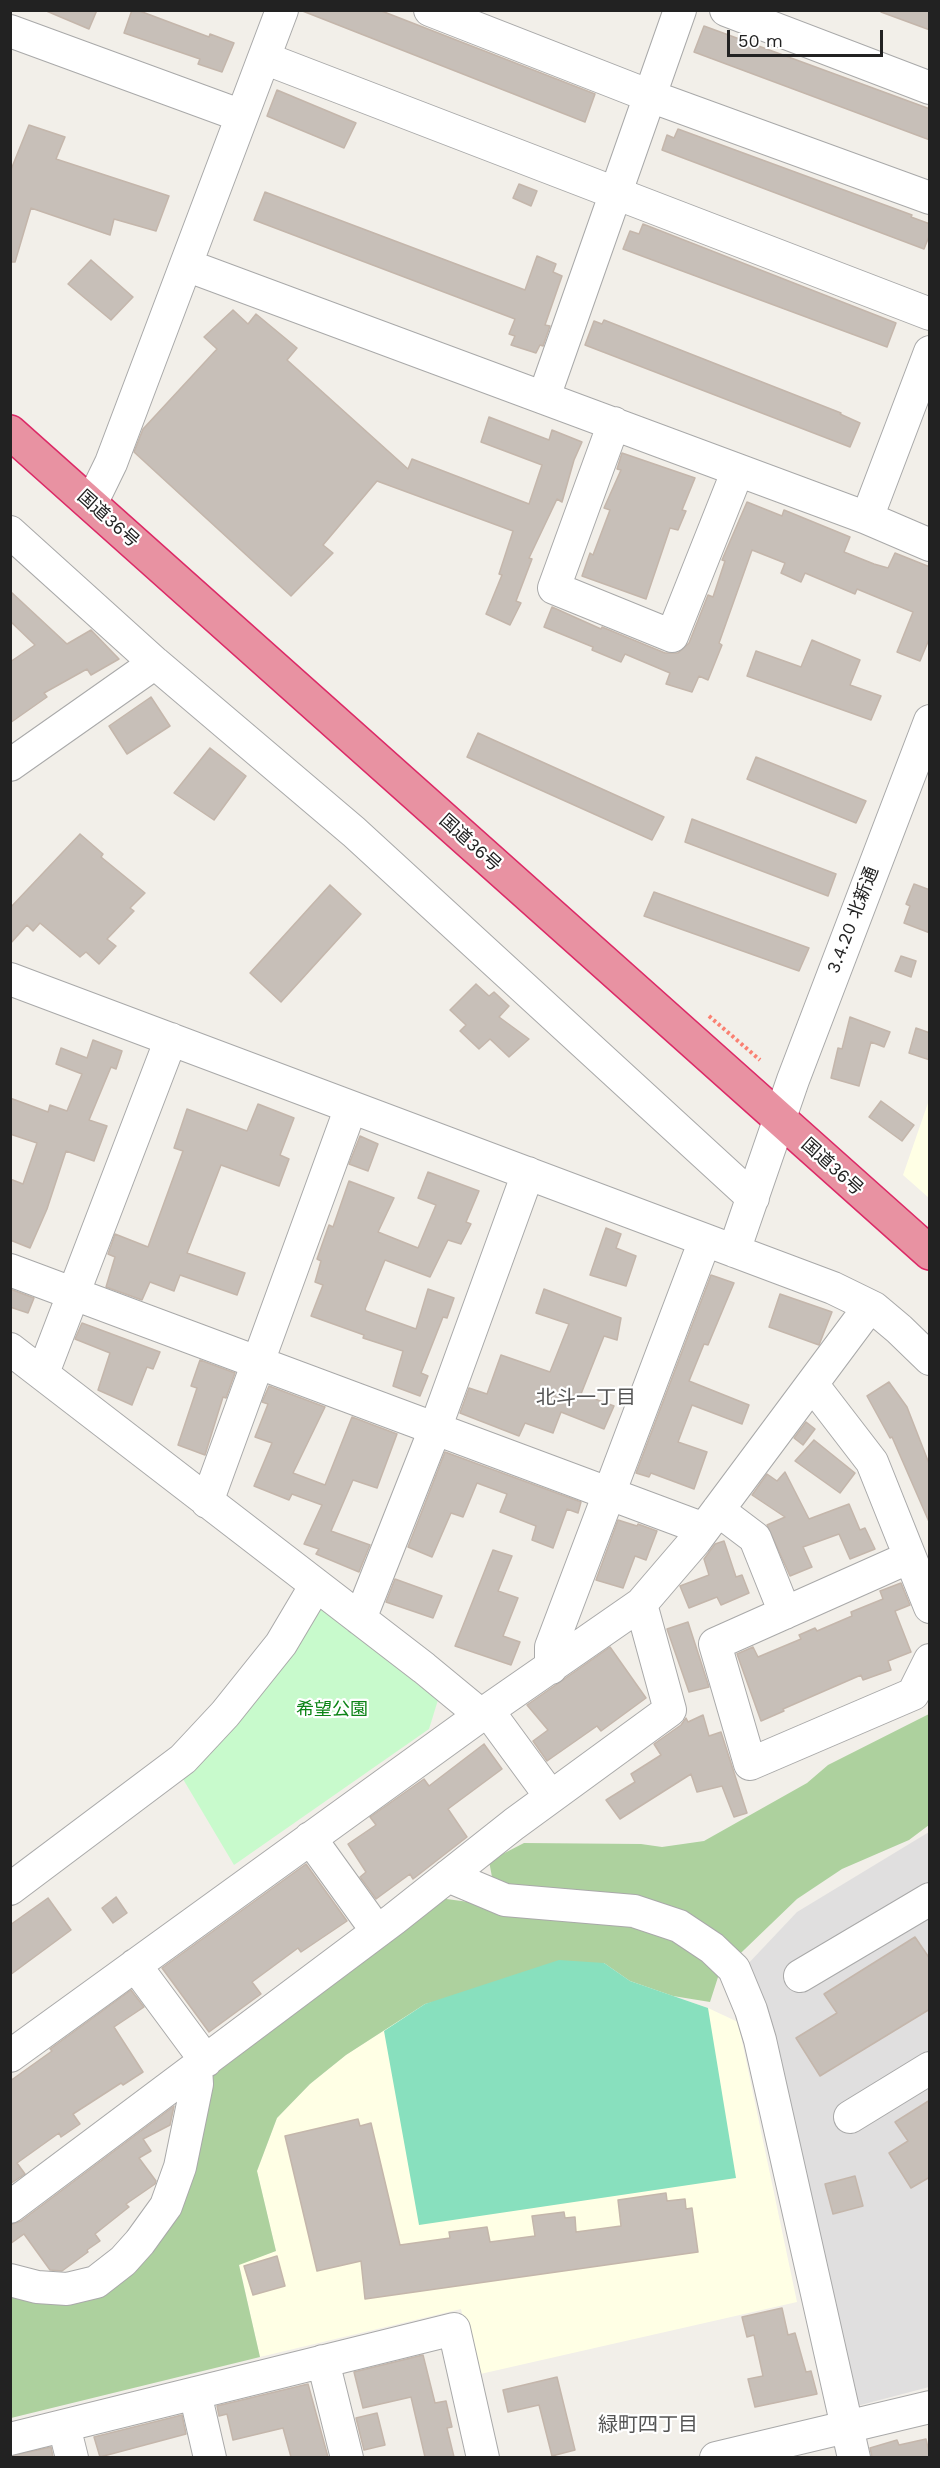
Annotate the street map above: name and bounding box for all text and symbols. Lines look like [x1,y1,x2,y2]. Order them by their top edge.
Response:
scale bar [730,18,886,56]
text: 50 m [738,30,783,51]
street label: 国道36号 [73,486,143,552]
street label: 国道36号 [435,810,505,876]
street label: 3.4.20 北新通 [823,864,883,976]
street label: 国道36号 [797,1134,867,1200]
district label: 北斗一丁目 [536,1386,636,1410]
park label: 希望公園 [296,1699,368,1721]
district label: 緑町四丁目 [598,2413,698,2437]

